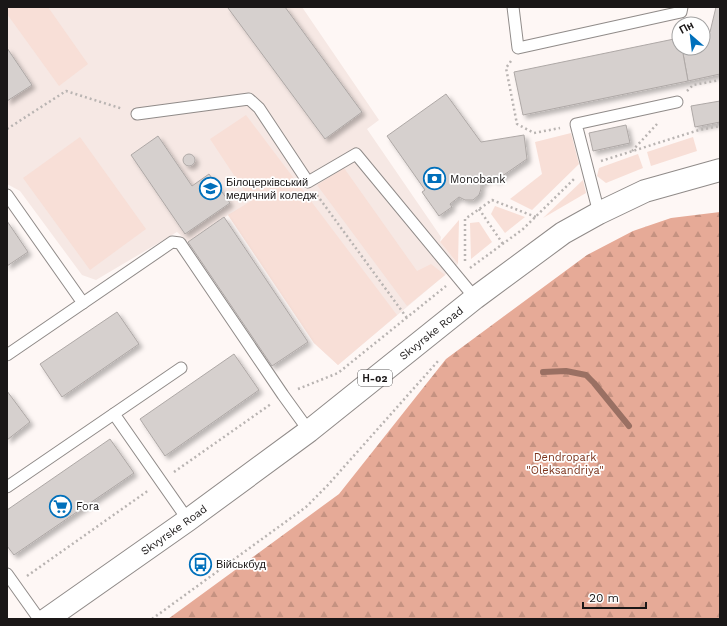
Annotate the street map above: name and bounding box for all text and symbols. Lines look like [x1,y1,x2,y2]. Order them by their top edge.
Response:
north arrow [671,16,711,56]
text: Пн [677,18,696,37]
bank icon: Monobank [422,166,448,192]
place label: Monobank [450,173,505,186]
school or university icon: Білоцерківський медичний коледж [198,175,224,201]
place label: Білоцерківський медичний коледж [226,176,317,202]
street label: Skvyrske Road [397,304,466,363]
road number: Н-02 [358,370,392,386]
park label: Dendropark "Oleksandriya" [526,451,604,477]
supermarket icon: Fora [47,493,73,519]
place label: Fora [76,500,99,513]
street label: Skvyrske Road [139,502,210,558]
bus stop icon: Військбуд [188,551,214,577]
place label: Військбуд [216,558,266,571]
scale bar [583,584,646,610]
text: 20 m [589,591,619,605]

